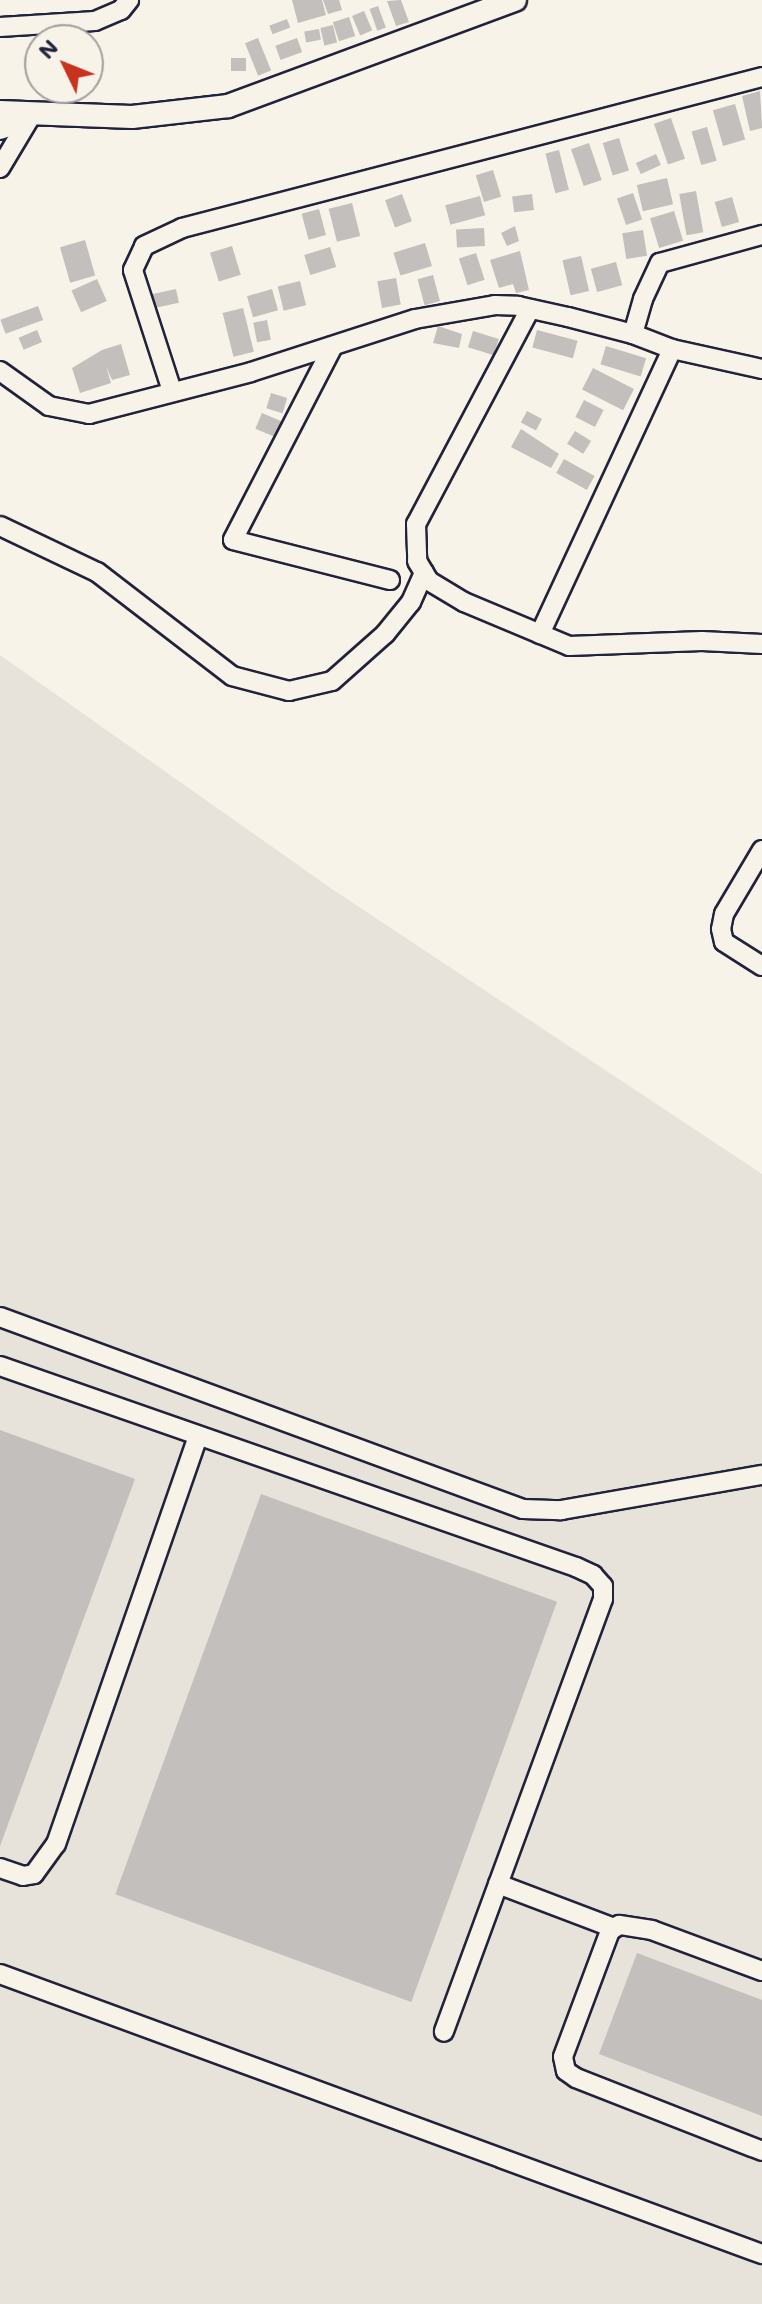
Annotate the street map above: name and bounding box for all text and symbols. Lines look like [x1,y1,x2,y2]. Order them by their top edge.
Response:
north arrow [24,24,104,104]
text: N [31,33,64,65]

